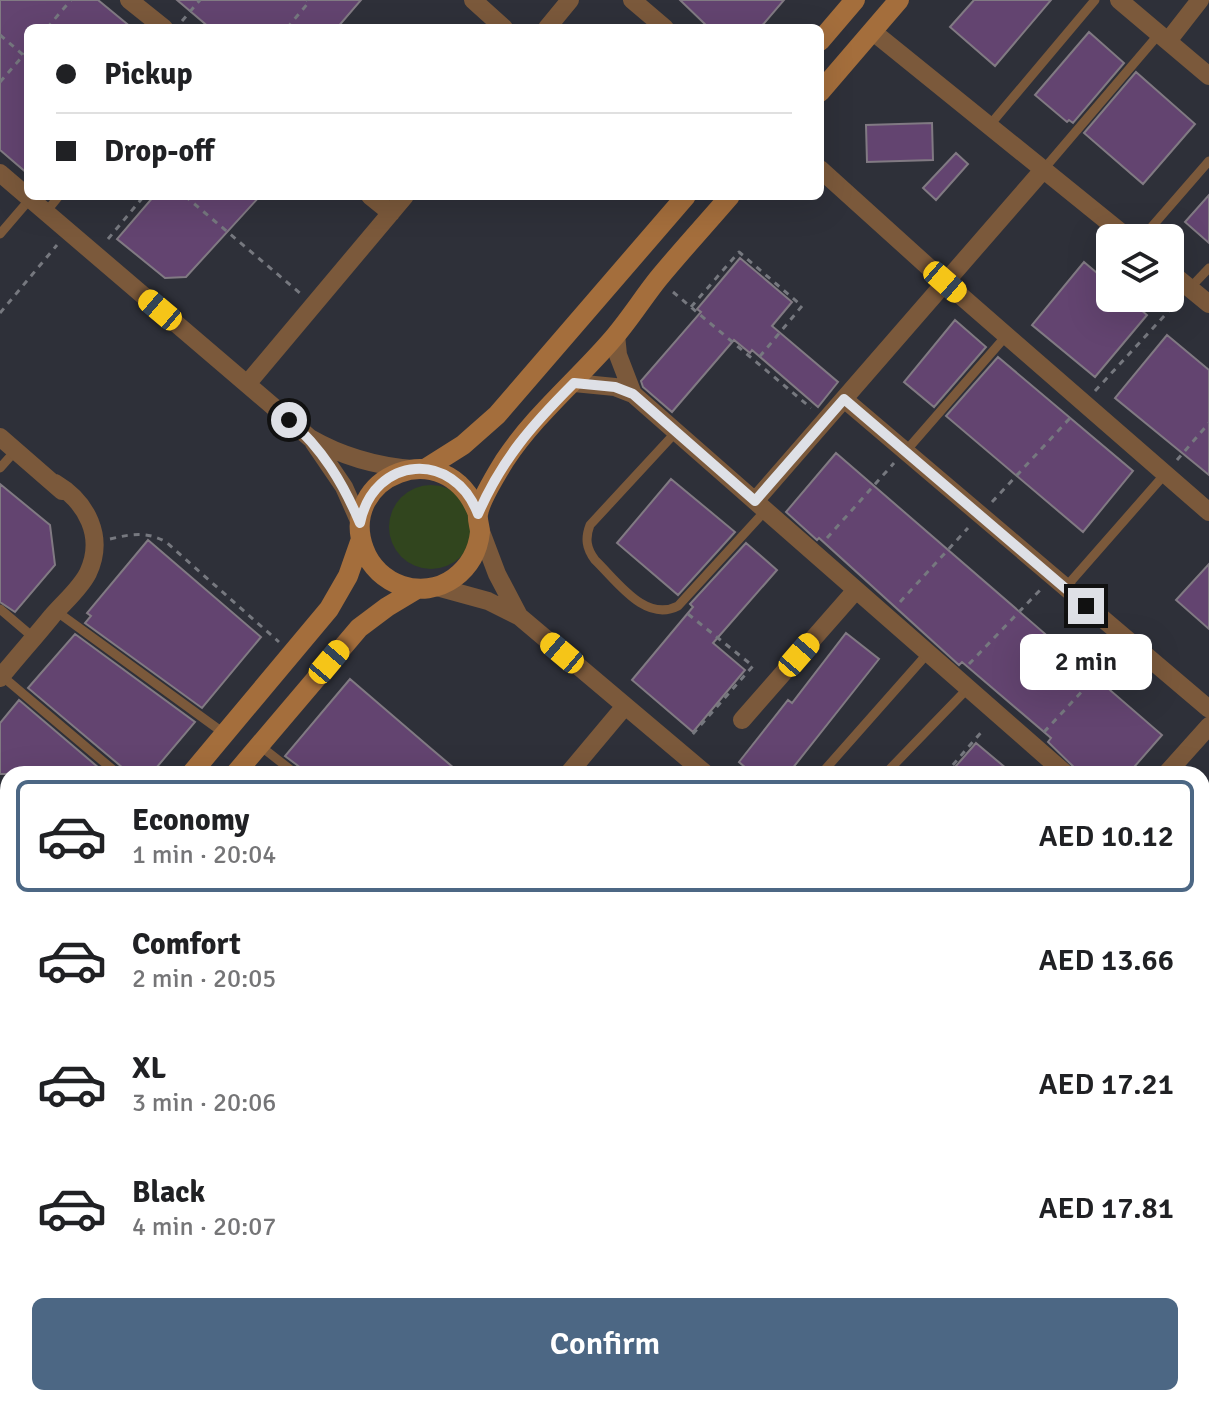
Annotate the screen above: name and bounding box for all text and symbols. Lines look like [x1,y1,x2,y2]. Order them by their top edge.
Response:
text: Pickup [104,56,193,93]
text: Drop-off [104,133,214,170]
map controls [1096,224,1184,312]
button: layers [1096,224,1184,312]
car [919,257,971,307]
car [134,285,186,335]
route start [271,402,307,438]
route end [1068,588,1104,624]
car [536,628,588,678]
car [774,629,824,681]
callout: 2 min [1020,634,1152,690]
car [304,636,354,688]
text: 2 min [1055,646,1117,678]
icon: car [36,800,108,872]
text: Economy [132,802,249,839]
text: AED 10.12 [1039,818,1174,855]
text: 1 min · 20:04 [132,839,276,871]
icon: car [36,924,108,996]
text: Comfort [132,926,241,963]
text: AED 13.66 [1039,942,1174,979]
text: 2 min · 20:05 [132,963,276,995]
icon: car [36,1048,108,1120]
text: XL [132,1050,166,1087]
text: AED 17.21 [1039,1066,1174,1103]
text: 3 min · 20:06 [132,1087,276,1119]
icon: car [36,1172,108,1244]
text: Black [132,1174,205,1211]
text: AED 17.81 [1039,1190,1174,1227]
text: 4 min · 20:07 [132,1211,276,1243]
button: Confirm [32,1298,1178,1390]

